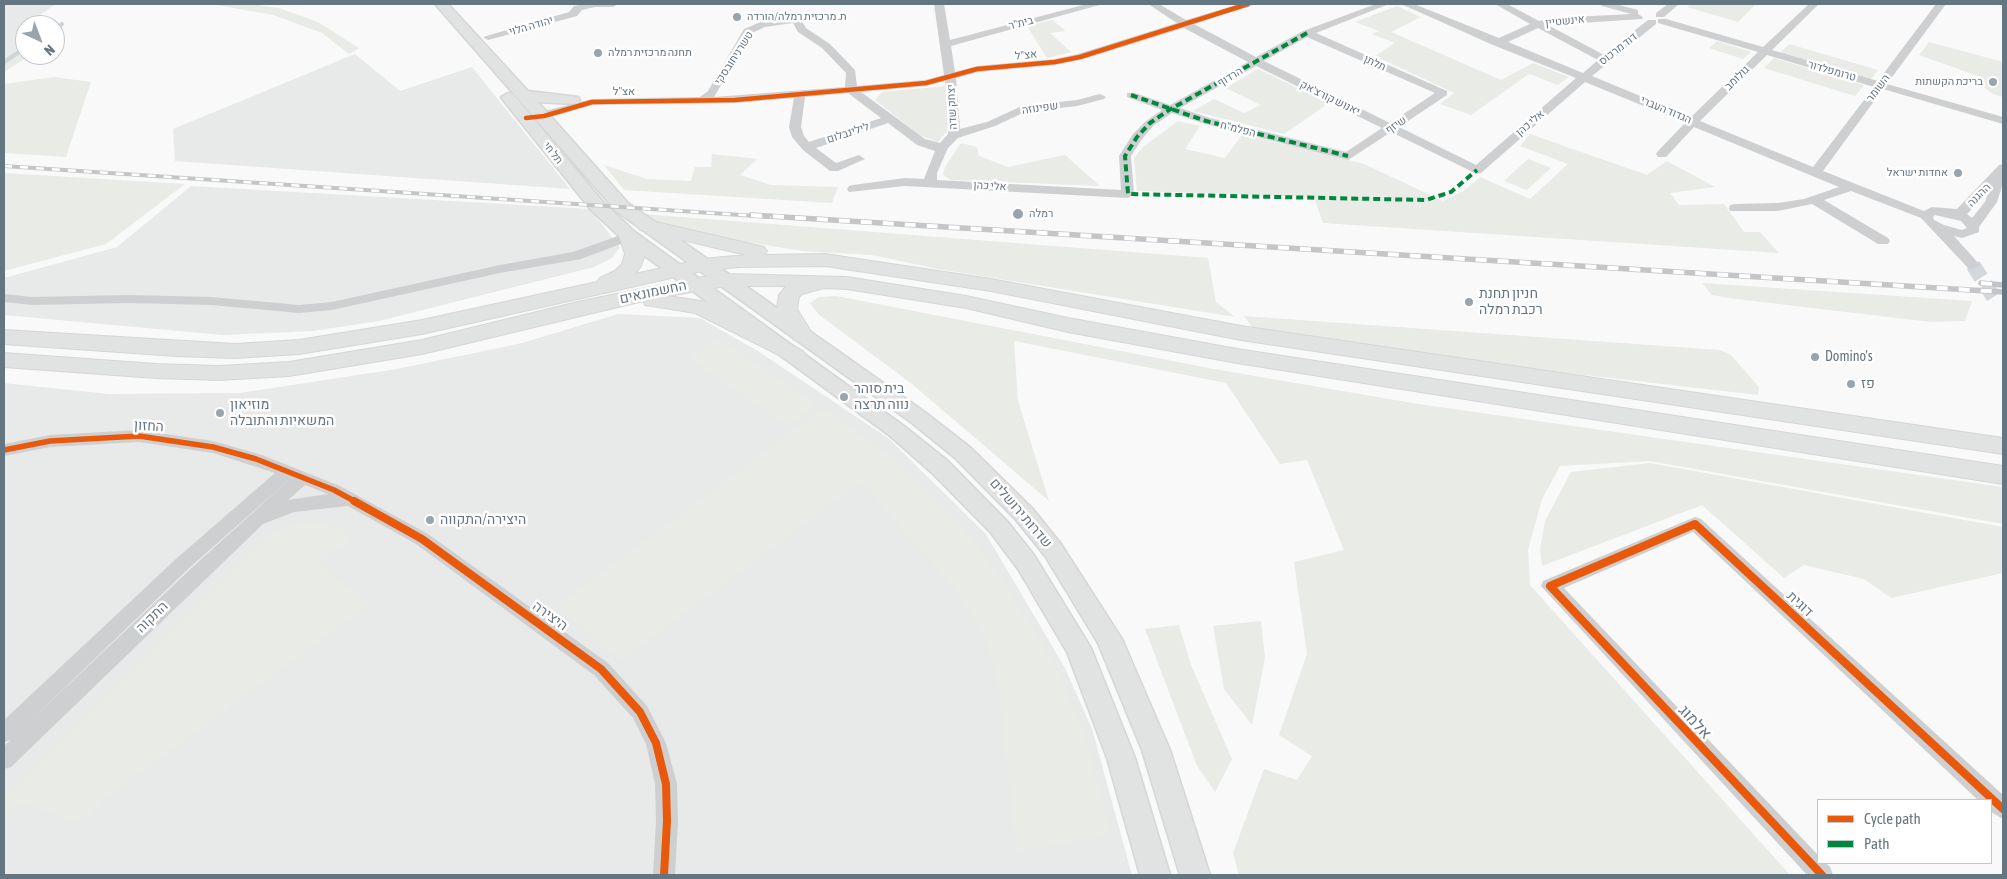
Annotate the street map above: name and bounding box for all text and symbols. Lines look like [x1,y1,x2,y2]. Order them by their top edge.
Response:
place label: ת. מרכזית רמלה/הורדה [747,10,847,24]
marker: ת. מרכזית רמלה/הורדה [731,11,743,23]
street label: אינשטיין [1545,12,1585,30]
street label: יהודה הלוי [507,13,555,39]
street label: בית"ר [1007,14,1035,32]
north arrow [15,15,65,65]
street label: טשרניחובסקי [712,29,756,87]
street label: דוד מרכוס [1596,30,1640,68]
text: N [41,42,58,59]
place label: תחנה מרכזית רמלה [608,46,692,60]
marker: תחנה מרכזית רמלה [592,47,604,59]
street label: אצ"ל [1014,47,1038,63]
street label: תלתן [1362,52,1388,74]
street label: טרומפלדור [1806,58,1858,84]
street label: גולומב [1722,63,1752,93]
street label: הרדוף [1215,64,1245,90]
street label: השומר [1863,72,1893,104]
place label: בריכת הקשתות [1915,75,1983,89]
marker: בריכת הקשתות [1987,76,1999,88]
street label: יאנוש קורצ'אק [1298,78,1362,118]
street label: יצחק שדה [944,84,960,130]
street label: אצ"ל [613,85,635,99]
street label: הגדוד העברי [1638,93,1694,127]
street label: שפינוזה [1021,99,1059,117]
street label: אלי כהן [1513,107,1547,139]
street label: שיזף [1383,113,1409,137]
street label: הפלמ"ח [1219,118,1257,140]
street label: לילינבלום [825,120,871,146]
street label: תל חי [540,139,566,167]
place label: אחדות ישראל [1887,166,1948,180]
marker: אחדות ישראל [1952,167,1964,179]
street label: אלי כהן [973,179,1007,193]
street label: ההגנה [1965,181,1993,209]
marker: רמלה [1011,207,1025,221]
place label: רמלה [1029,207,1053,221]
street label: החשמונאים [618,277,688,307]
place label: חניון תחנת רכבת רמלה [1479,286,1543,318]
marker: חניון תחנת רכבת רמלה [1463,296,1475,308]
place label: Domino's [1825,349,1873,365]
marker: Domino's [1809,351,1821,363]
place label: פז [1861,376,1875,392]
marker: פז [1845,378,1857,390]
place label: בית סוהר נווה תרצה [854,381,909,414]
marker: בית סוהר נווה תרצה [838,391,850,403]
place label: מוזיאון המשאיות והתובלה [230,397,334,430]
marker: מוזיאון המשאיות והתובלה [214,407,226,419]
street label: החזון [134,417,164,435]
street label: שדרות ירושלים [986,475,1056,551]
place label: היצירה/התקווה [440,512,526,528]
marker: היצירה/התקווה [424,514,436,526]
street label: דוגית [1783,588,1817,620]
street label: התקוה [132,598,172,636]
street label: היצירה [529,598,571,634]
street label: אלמוג [1674,701,1716,743]
legend [1817,799,1992,864]
text: Cycle path [1864,810,1921,827]
text: Path [1864,835,1890,852]

